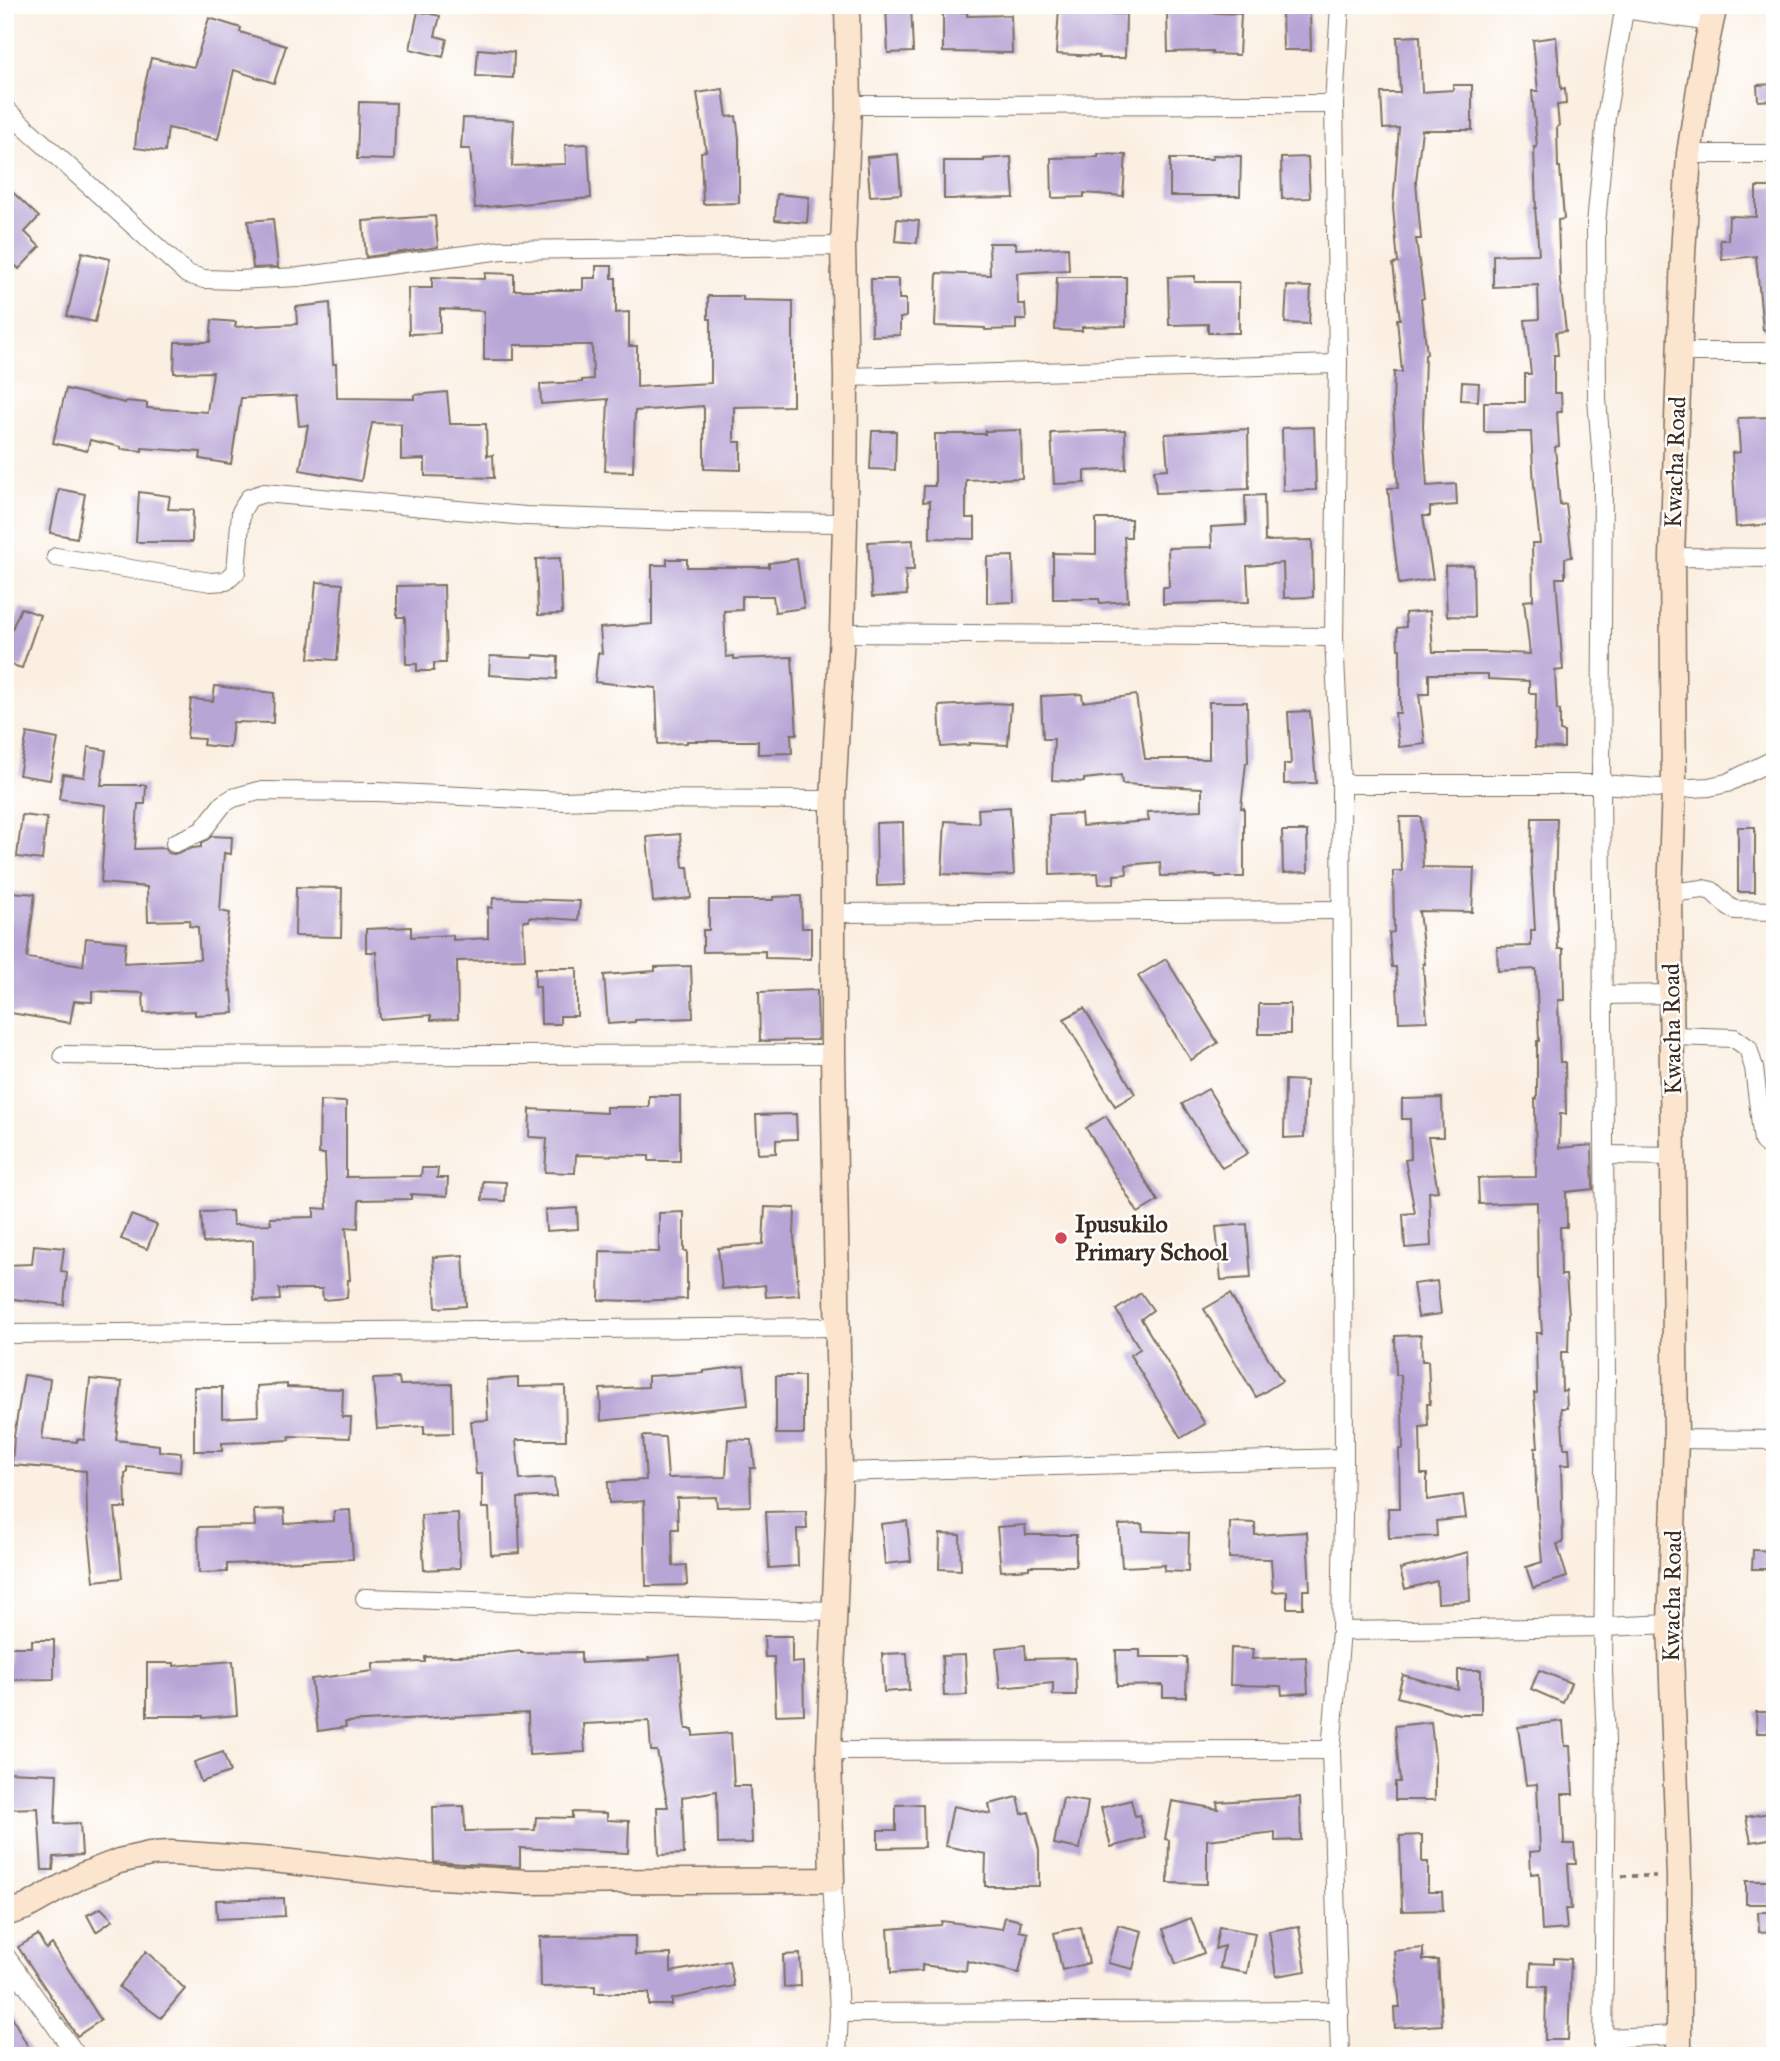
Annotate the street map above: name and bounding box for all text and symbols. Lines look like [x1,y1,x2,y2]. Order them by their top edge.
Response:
street label: Kwacha Road [1658,396,1692,528]
street label: Kwacha Road [1656,963,1688,1095]
place label: Ipusukilo Primary School [1075,1209,1229,1267]
marker: Ipusukilo Primary School [1053,1230,1069,1246]
street label: Kwacha Road [1656,1530,1688,1662]

